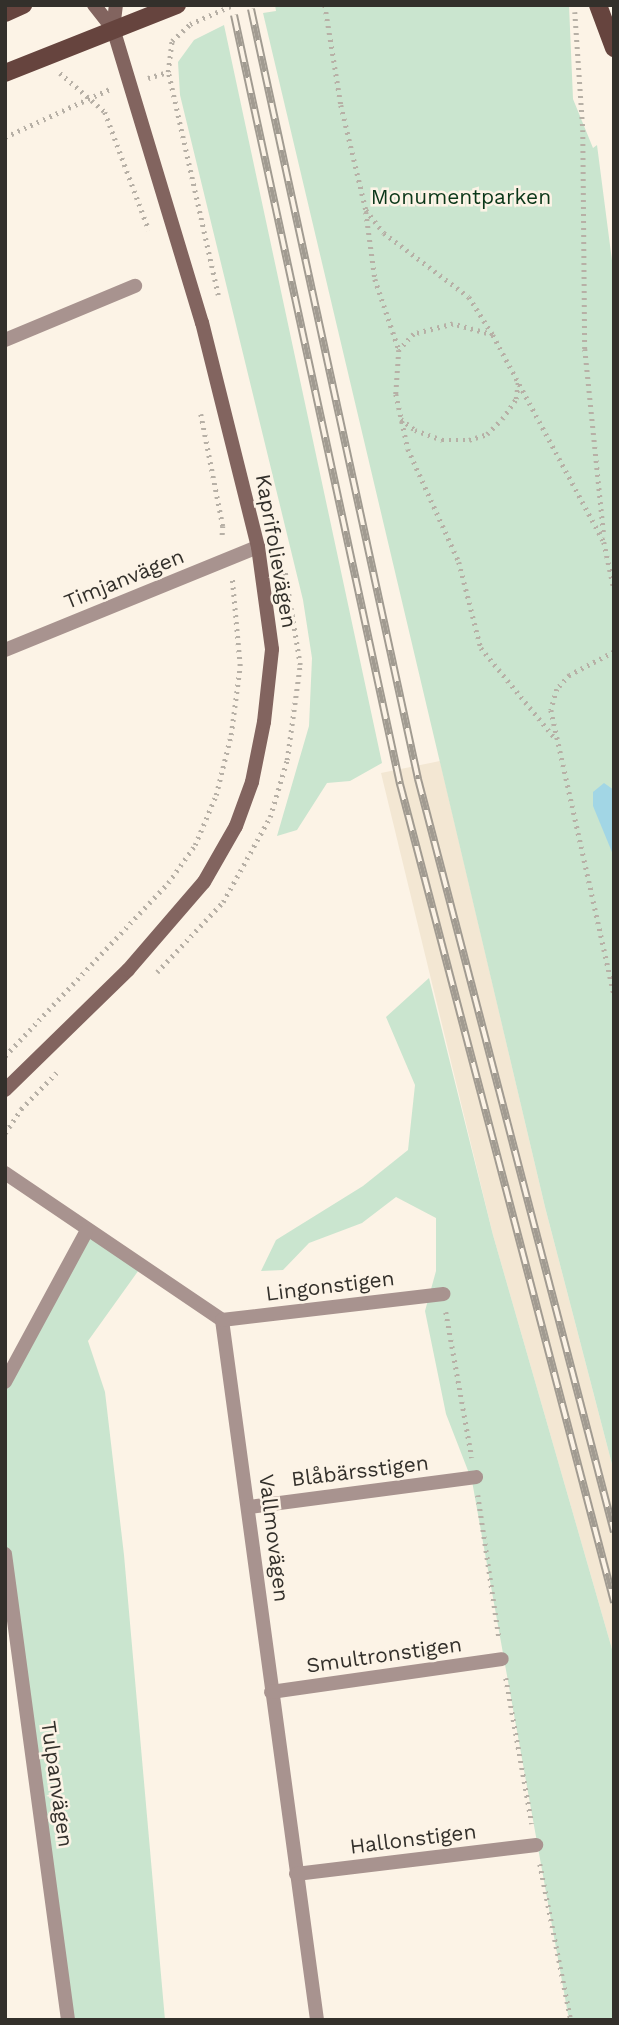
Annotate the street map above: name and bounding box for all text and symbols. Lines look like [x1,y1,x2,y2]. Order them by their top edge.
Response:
park label: Monumentparken [371,184,551,210]
street label: Kaprifolievägen [250,472,302,630]
street label: Timjanvägen [60,544,188,614]
street label: Lingonstigen [264,1266,396,1306]
street label: Blåbärsstigen [290,1450,430,1492]
street label: Vallmovägen [254,1473,294,1603]
street label: Smultronstigen [305,1632,463,1678]
street label: Tulpanvägen [36,1719,78,1849]
street label: Hallonstigen [348,1819,478,1859]

